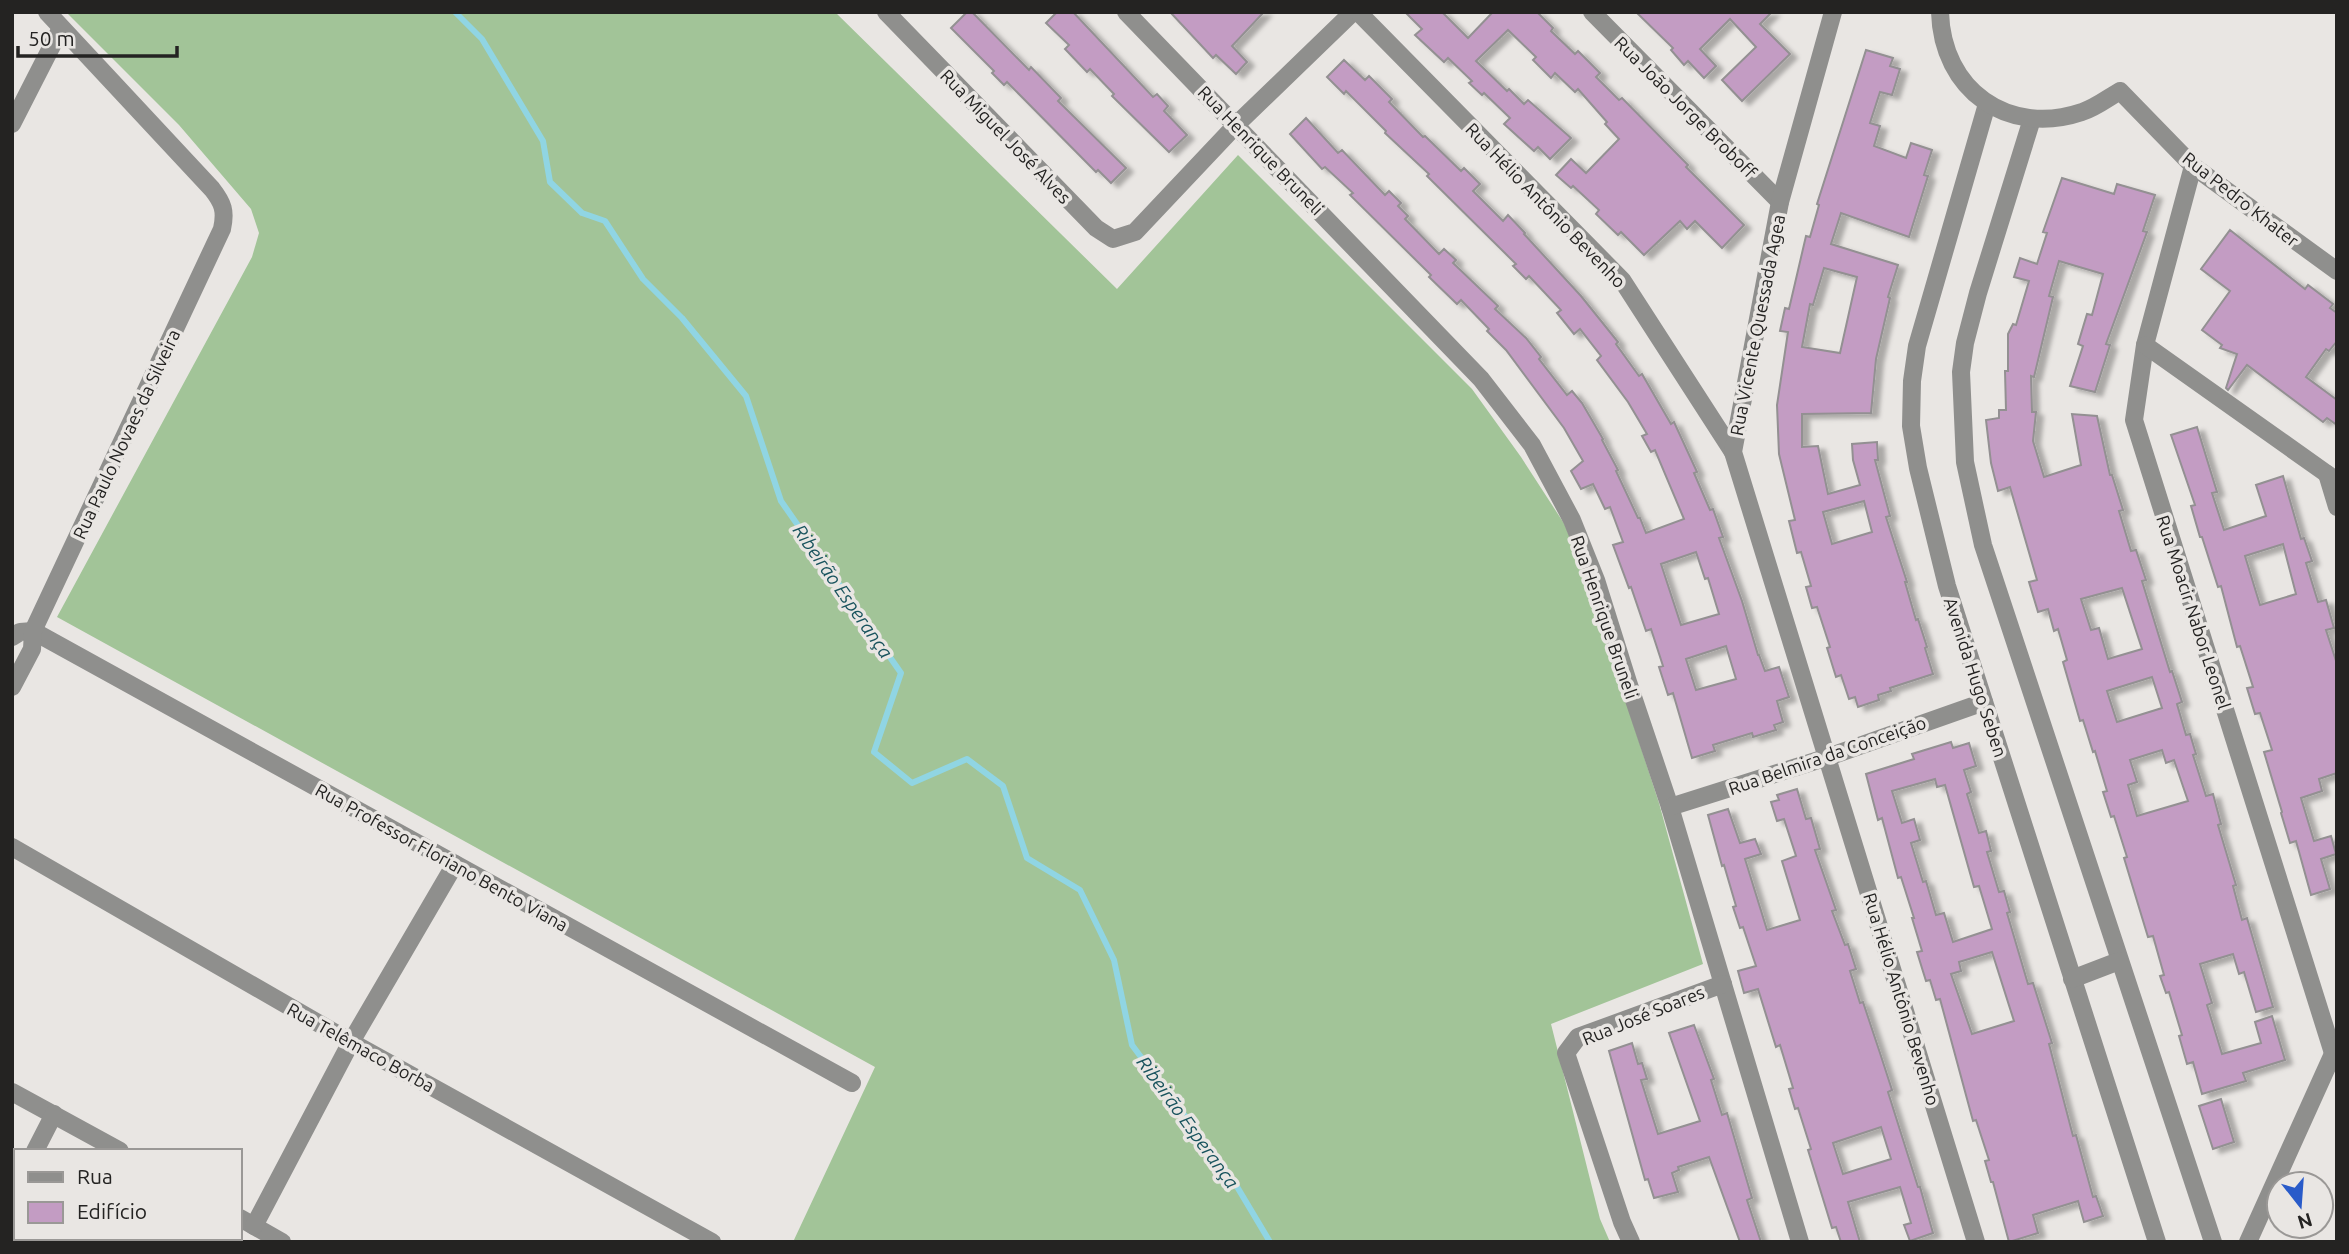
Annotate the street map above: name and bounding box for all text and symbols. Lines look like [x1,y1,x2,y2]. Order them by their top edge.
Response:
scale bar [18,14,177,58]
text: 50 m [28,26,75,50]
street label: Rua João Jorge Broboff [1611,32,1761,182]
street label: Rua Miguel José Alves [937,65,1075,207]
street label: Rua Henrique Bruneli [1194,81,1328,219]
street label: Rua Hélio Antônio Bevenho [1462,119,1630,291]
street label: Rua Pedro Khater [2179,148,2303,251]
street label: Rua Vicente Quessada Agea [1726,213,1789,438]
street label: Rua Paulo Novaes da Silveira [69,326,183,542]
street label: Rua Moacir Nabor Leonel [2153,513,2235,712]
water label: Ribeirão Esperança [789,520,897,662]
street label: Rua Henrique Bruneli [1568,533,1642,701]
street label: Avenida Hugo Seben [1941,595,2011,759]
street label: Rua Belmira da Conceição [1726,712,1928,798]
street label: Rua Professor Floriano Bento Viana [312,779,572,935]
street label: Rua Hélio Antônio Bevenho [1860,890,1944,1108]
street label: Rua José Soares [1579,981,1707,1049]
street label: Rua Telêmaco Borba [284,998,438,1096]
water label: Ribeirão Esperança [1133,1052,1243,1192]
legend [14,1149,242,1240]
text: Rua [77,1164,113,1188]
north arrow [2265,1170,2335,1240]
text: Edifício [77,1199,147,1223]
text: N [2295,1209,2315,1234]

